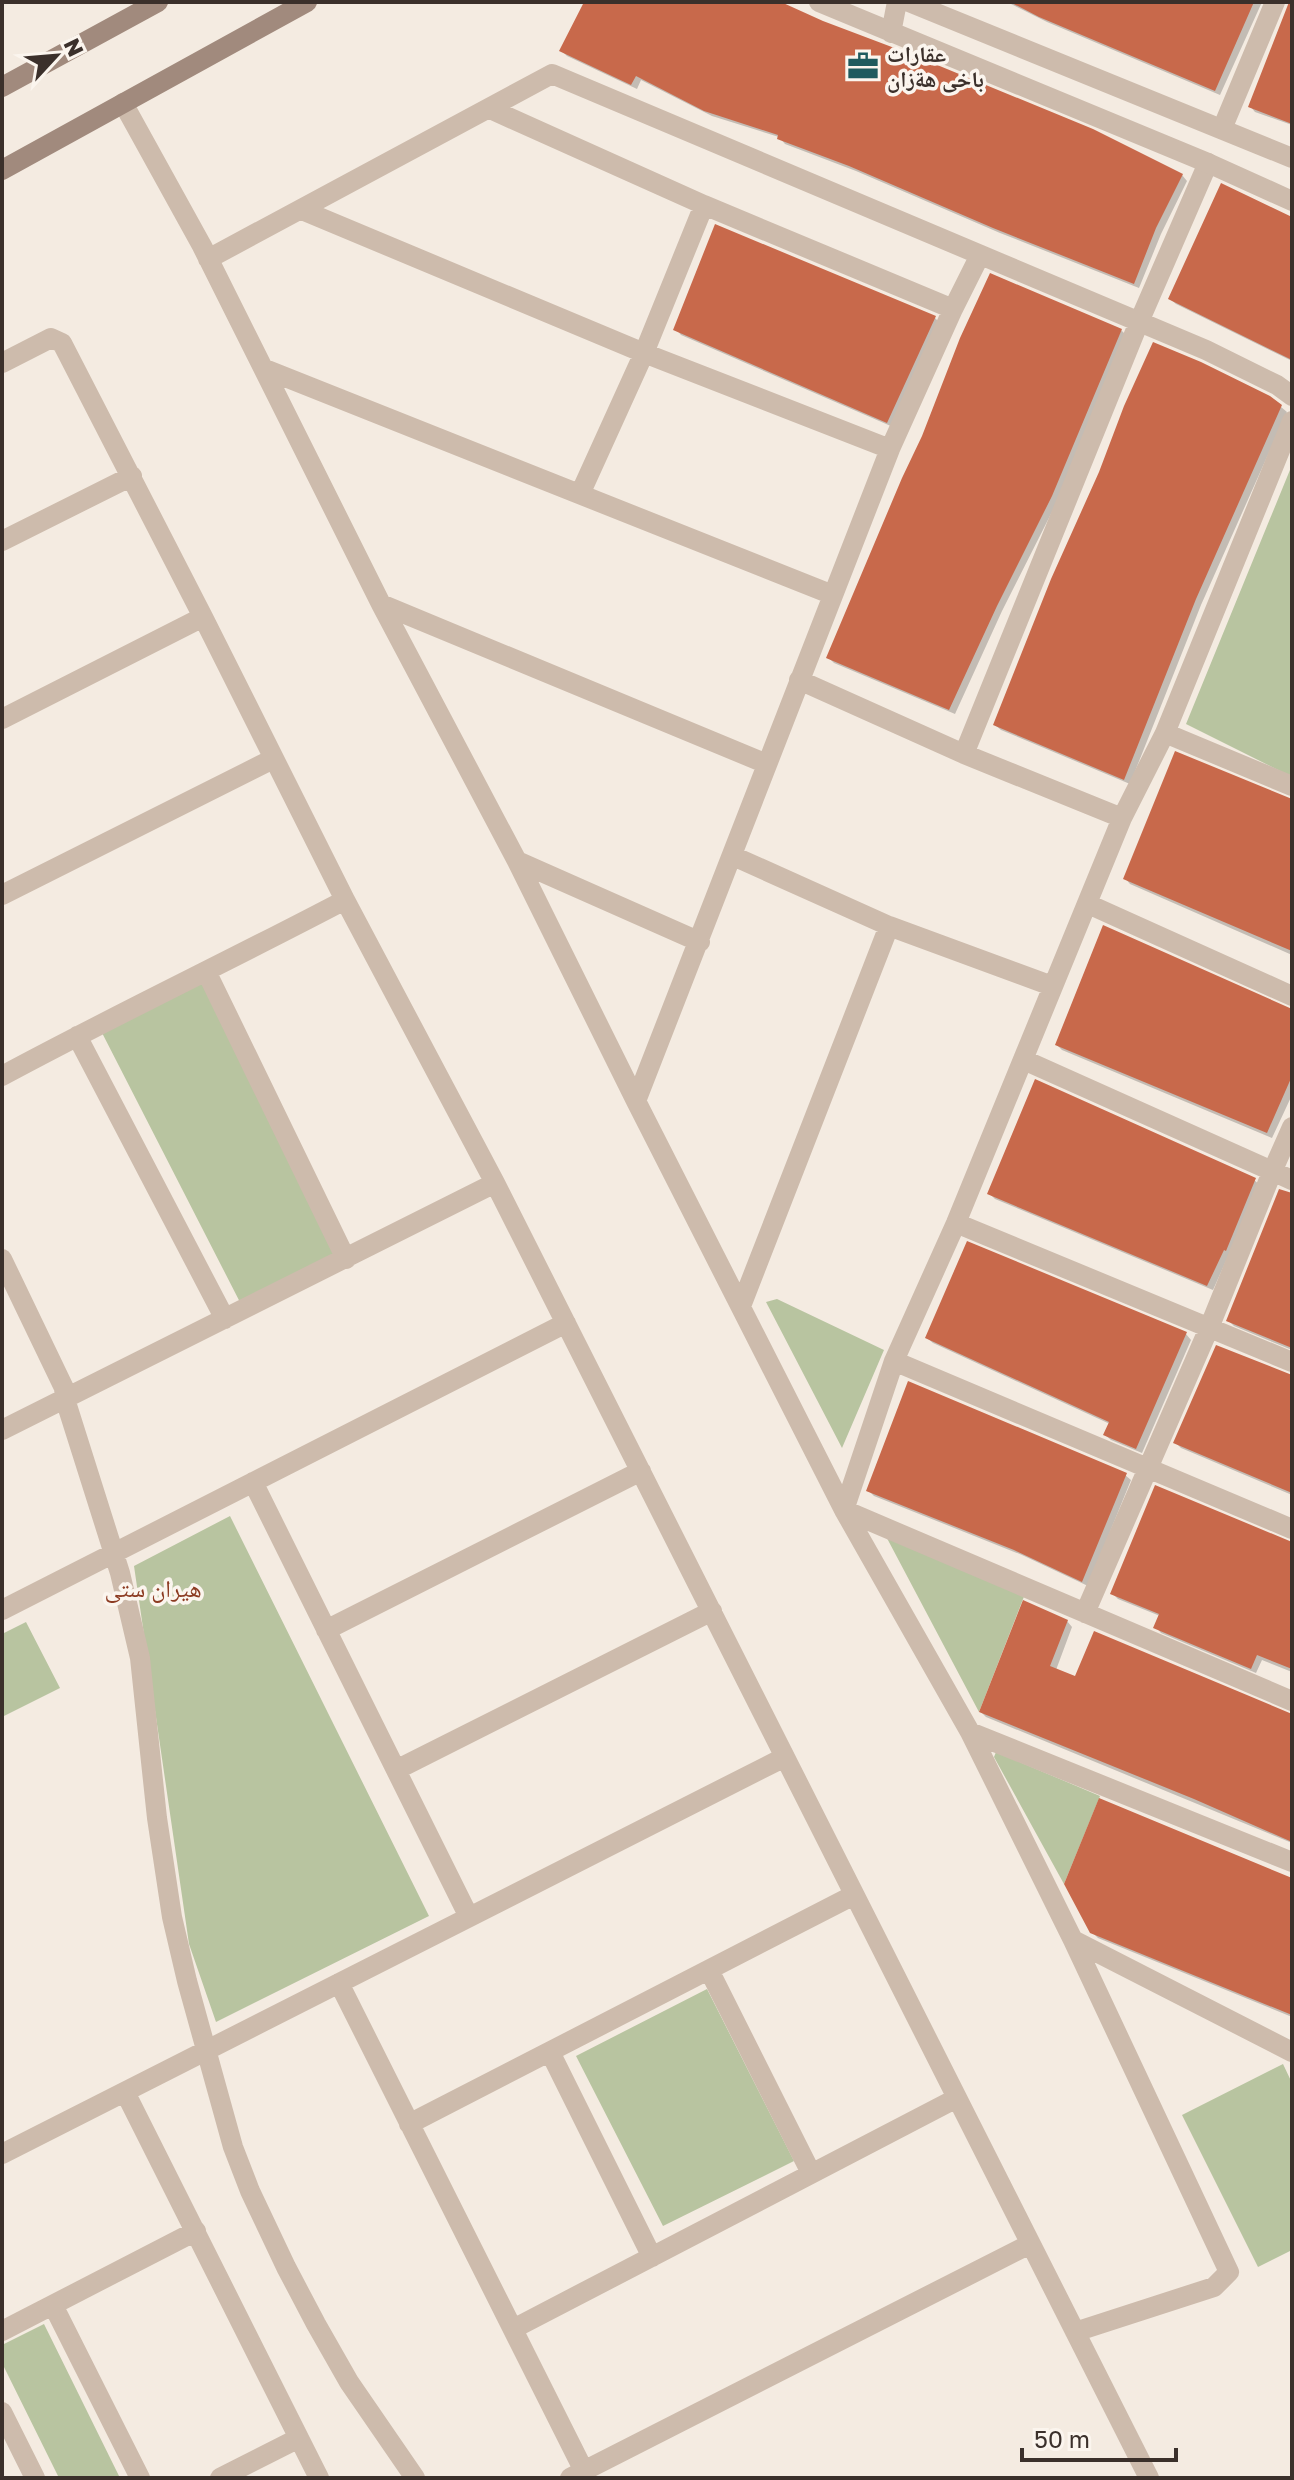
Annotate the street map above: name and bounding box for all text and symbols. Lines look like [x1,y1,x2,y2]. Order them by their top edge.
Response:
north arrow [16,16,96,96]
text: N [59,34,90,60]
place label: عقارات باخی هةزان [887,40,984,93]
office icon: عقارات باخی هةزان [846,49,880,83]
district label: هیران ستی [104,1573,202,1603]
scale bar [1022,2412,1176,2462]
text: 50 m [1034,2424,1090,2453]

